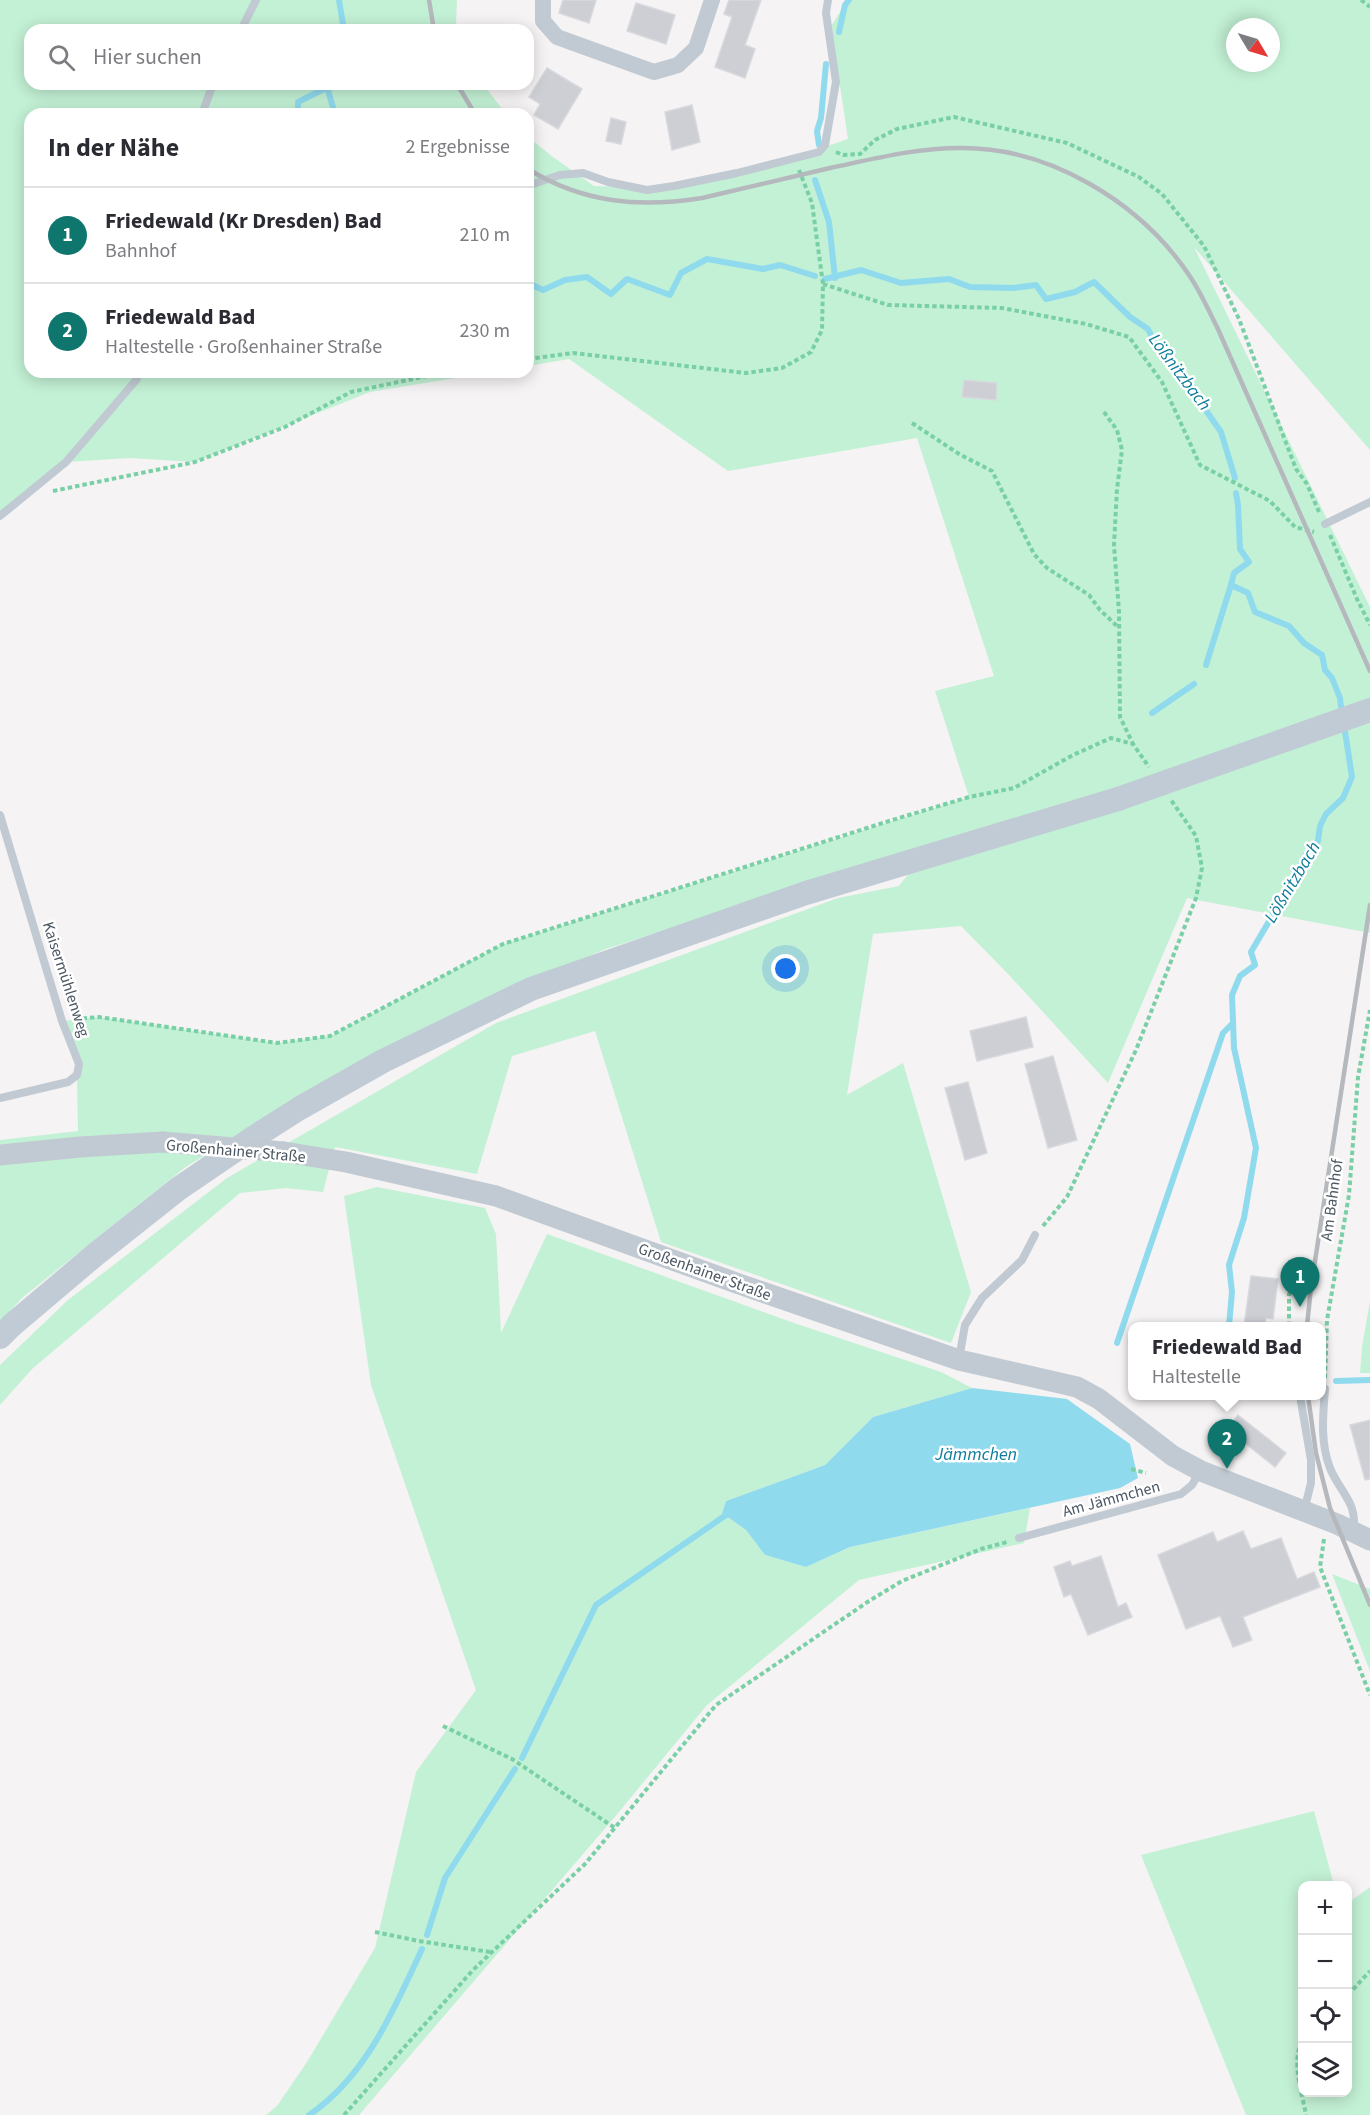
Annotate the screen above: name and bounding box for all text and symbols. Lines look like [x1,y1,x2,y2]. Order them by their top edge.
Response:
north arrow [1226,18,1280,72]
search box [24,24,534,90]
icon: search [45,41,78,74]
text: Hier suchen [93,41,202,73]
text: In der Nähe [48,129,179,166]
text: 2 Ergebnisse [405,133,510,161]
text: Friedewald (Kr Dresden) Bad [105,205,382,237]
text: 1 [62,221,73,249]
text: 210 m [460,221,510,249]
text: Bahnhof [105,237,176,265]
text: Friedewald Bad [105,301,255,333]
text: 2 [62,317,73,345]
text: 230 m [460,317,510,345]
water label: Lößnitzbach [1142,329,1217,416]
text: Haltestelle · Großenhainer Straße [105,333,382,361]
water label: Lößnitzbach [1258,837,1327,928]
street label: Kaisermühlenweg [37,919,95,1040]
your location [771,954,800,983]
street label: Großenhainer Straße [165,1134,307,1168]
street label: Am Bahnhof [1315,1157,1349,1242]
street label: Großenhainer Straße [635,1238,774,1306]
pin: 1 [1280,1258,1320,1307]
popup [1128,1322,1326,1400]
text: Friedewald Bad [1152,1331,1302,1363]
text: Haltestelle [1152,1363,1241,1391]
pin: 2 [1208,1420,1246,1469]
water label: Jämmchen [934,1442,1017,1467]
street label: Am Jämmchen [1060,1475,1162,1523]
map controls [1298,1881,1352,2097]
button: + [1298,1881,1352,1935]
button: − [1298,1935,1352,1989]
button: locate [1298,1989,1352,2043]
button: layers [1298,2043,1352,2097]

